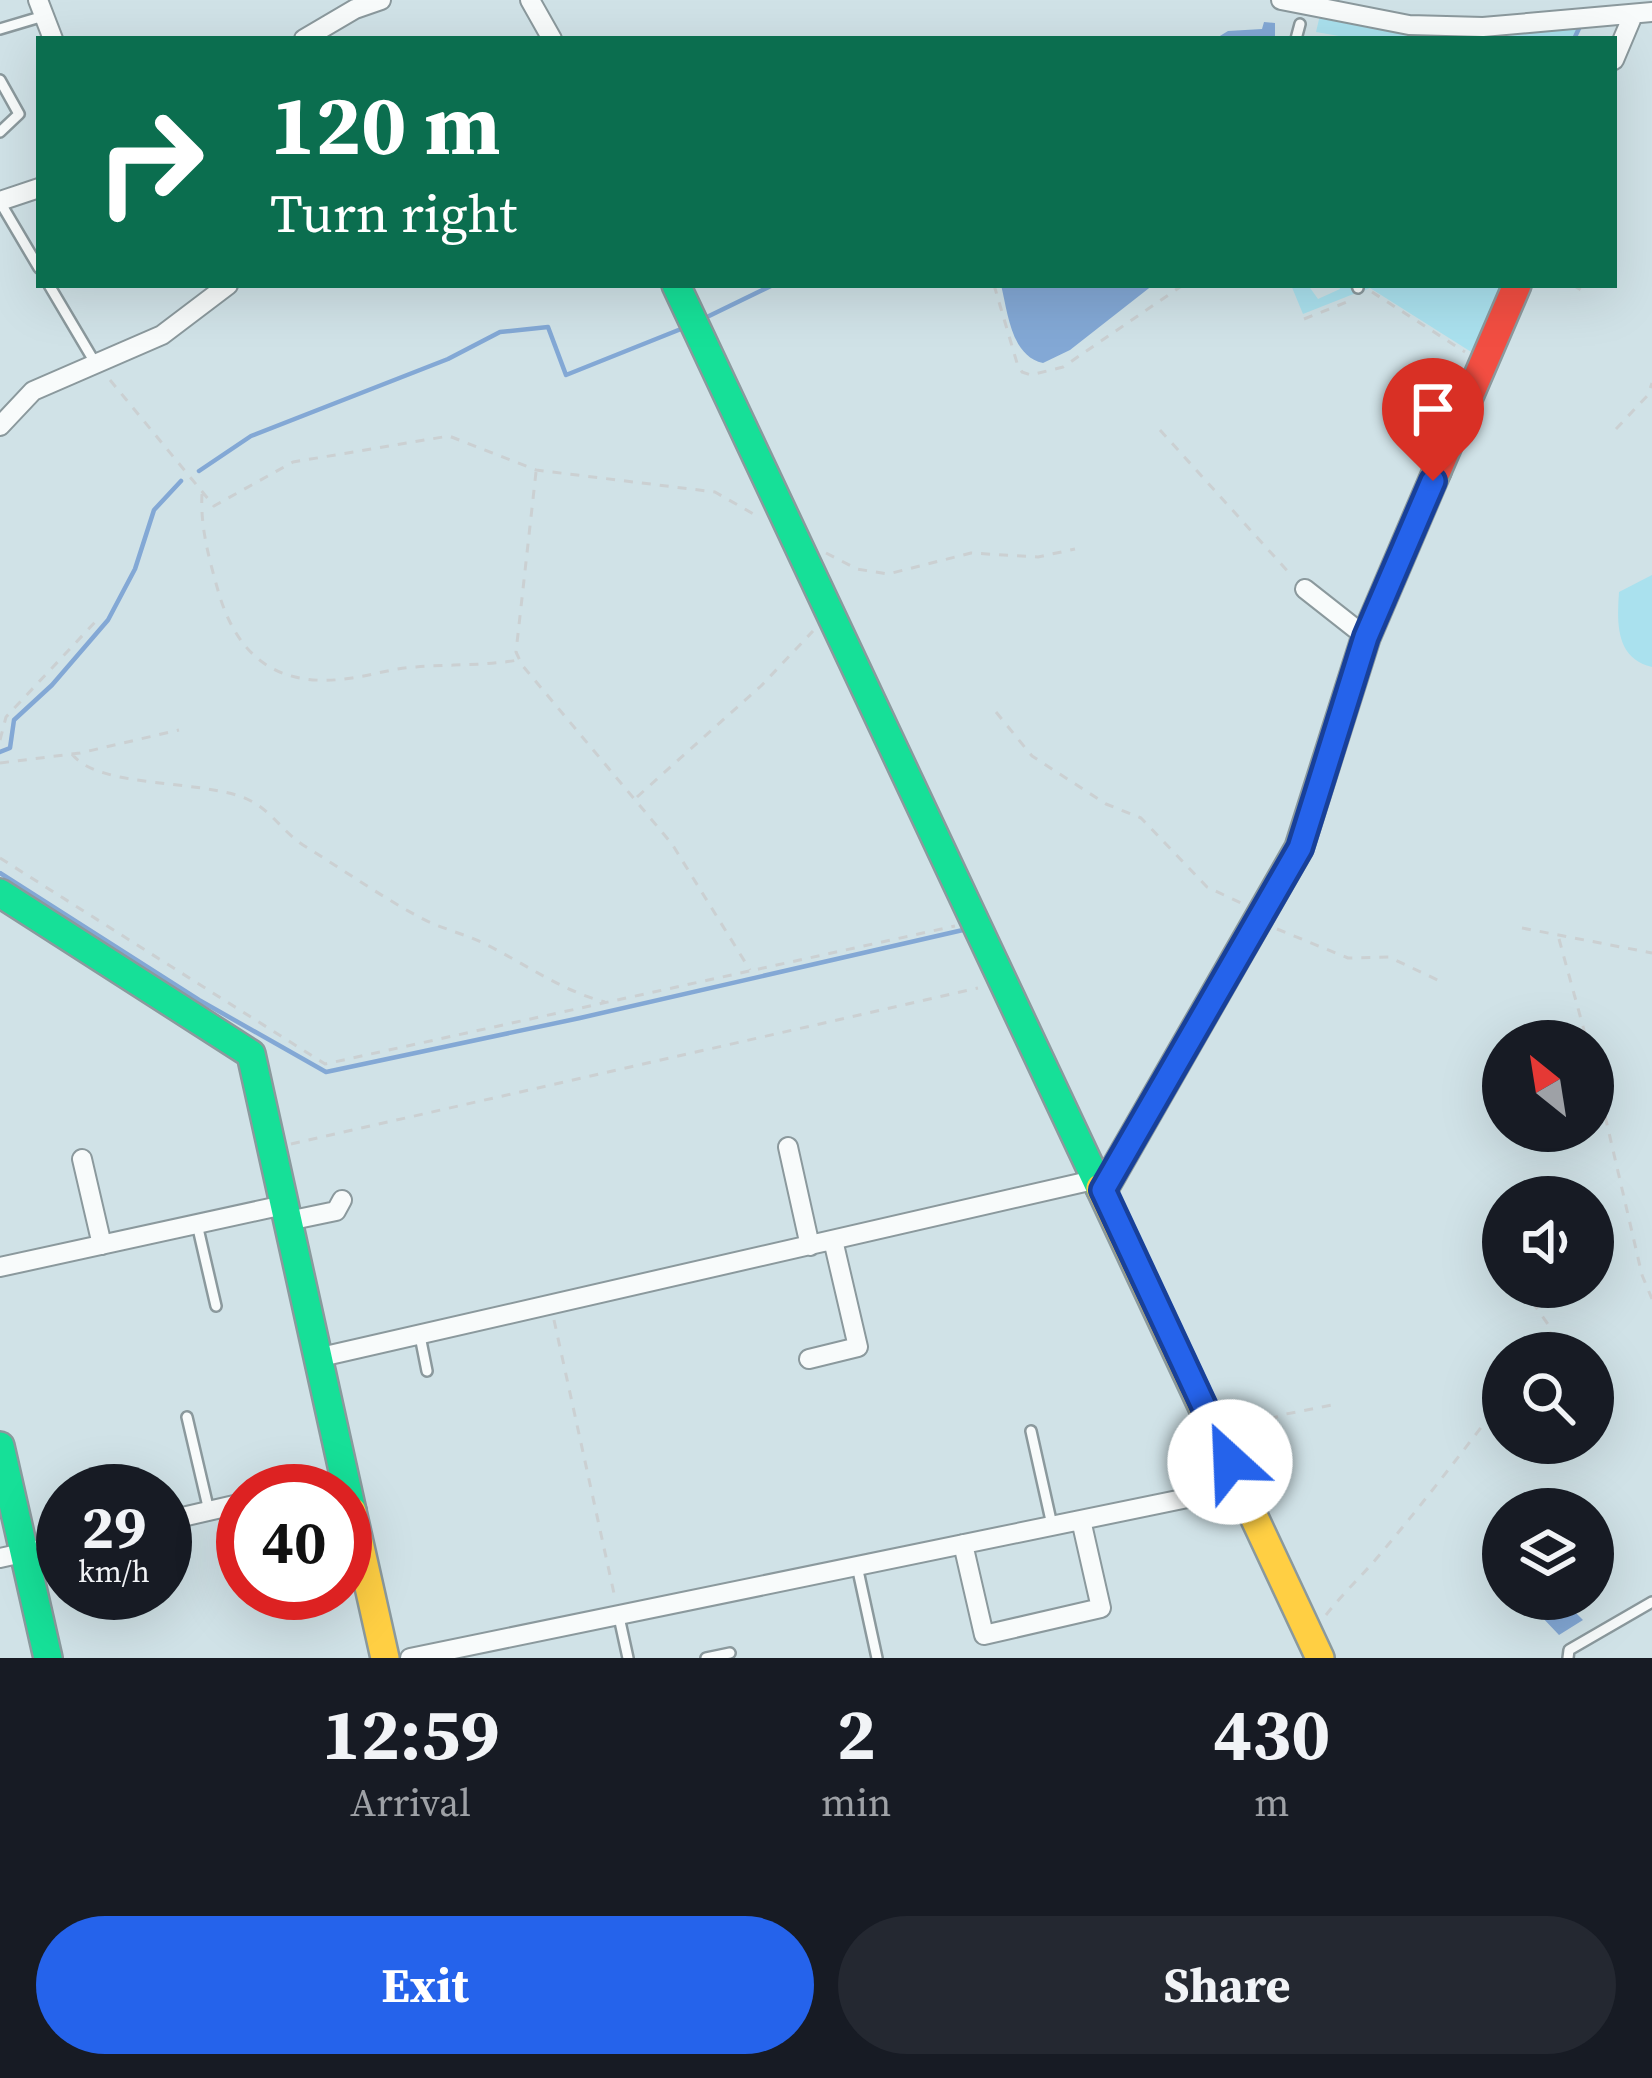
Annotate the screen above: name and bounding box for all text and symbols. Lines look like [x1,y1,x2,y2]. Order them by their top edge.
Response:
text: 120 m [270,67,501,182]
icon: right [72,84,228,240]
text: Turn right [270,176,517,250]
pin [1382,358,1484,481]
icon: arrive [1400,376,1466,442]
north arrow [1482,1020,1614,1152]
map controls [1482,1020,1614,1620]
button: sound [1482,1176,1614,1308]
button: search [1482,1332,1614,1464]
position arrow [1167,1399,1293,1525]
speed limit sign: 40 [216,1464,372,1620]
text: 29 [81,1486,147,1568]
button: layers [1482,1488,1614,1620]
text: km/h [78,1551,150,1592]
text: 12:59 [322,1684,499,1783]
text: 2 [837,1684,876,1783]
text: 430 [1213,1684,1330,1783]
text: Arrival [350,1776,471,1829]
text: min [821,1776,892,1829]
text: m [1254,1776,1289,1829]
button: Exit [36,1916,814,2054]
button: Share [838,1916,1616,2054]

